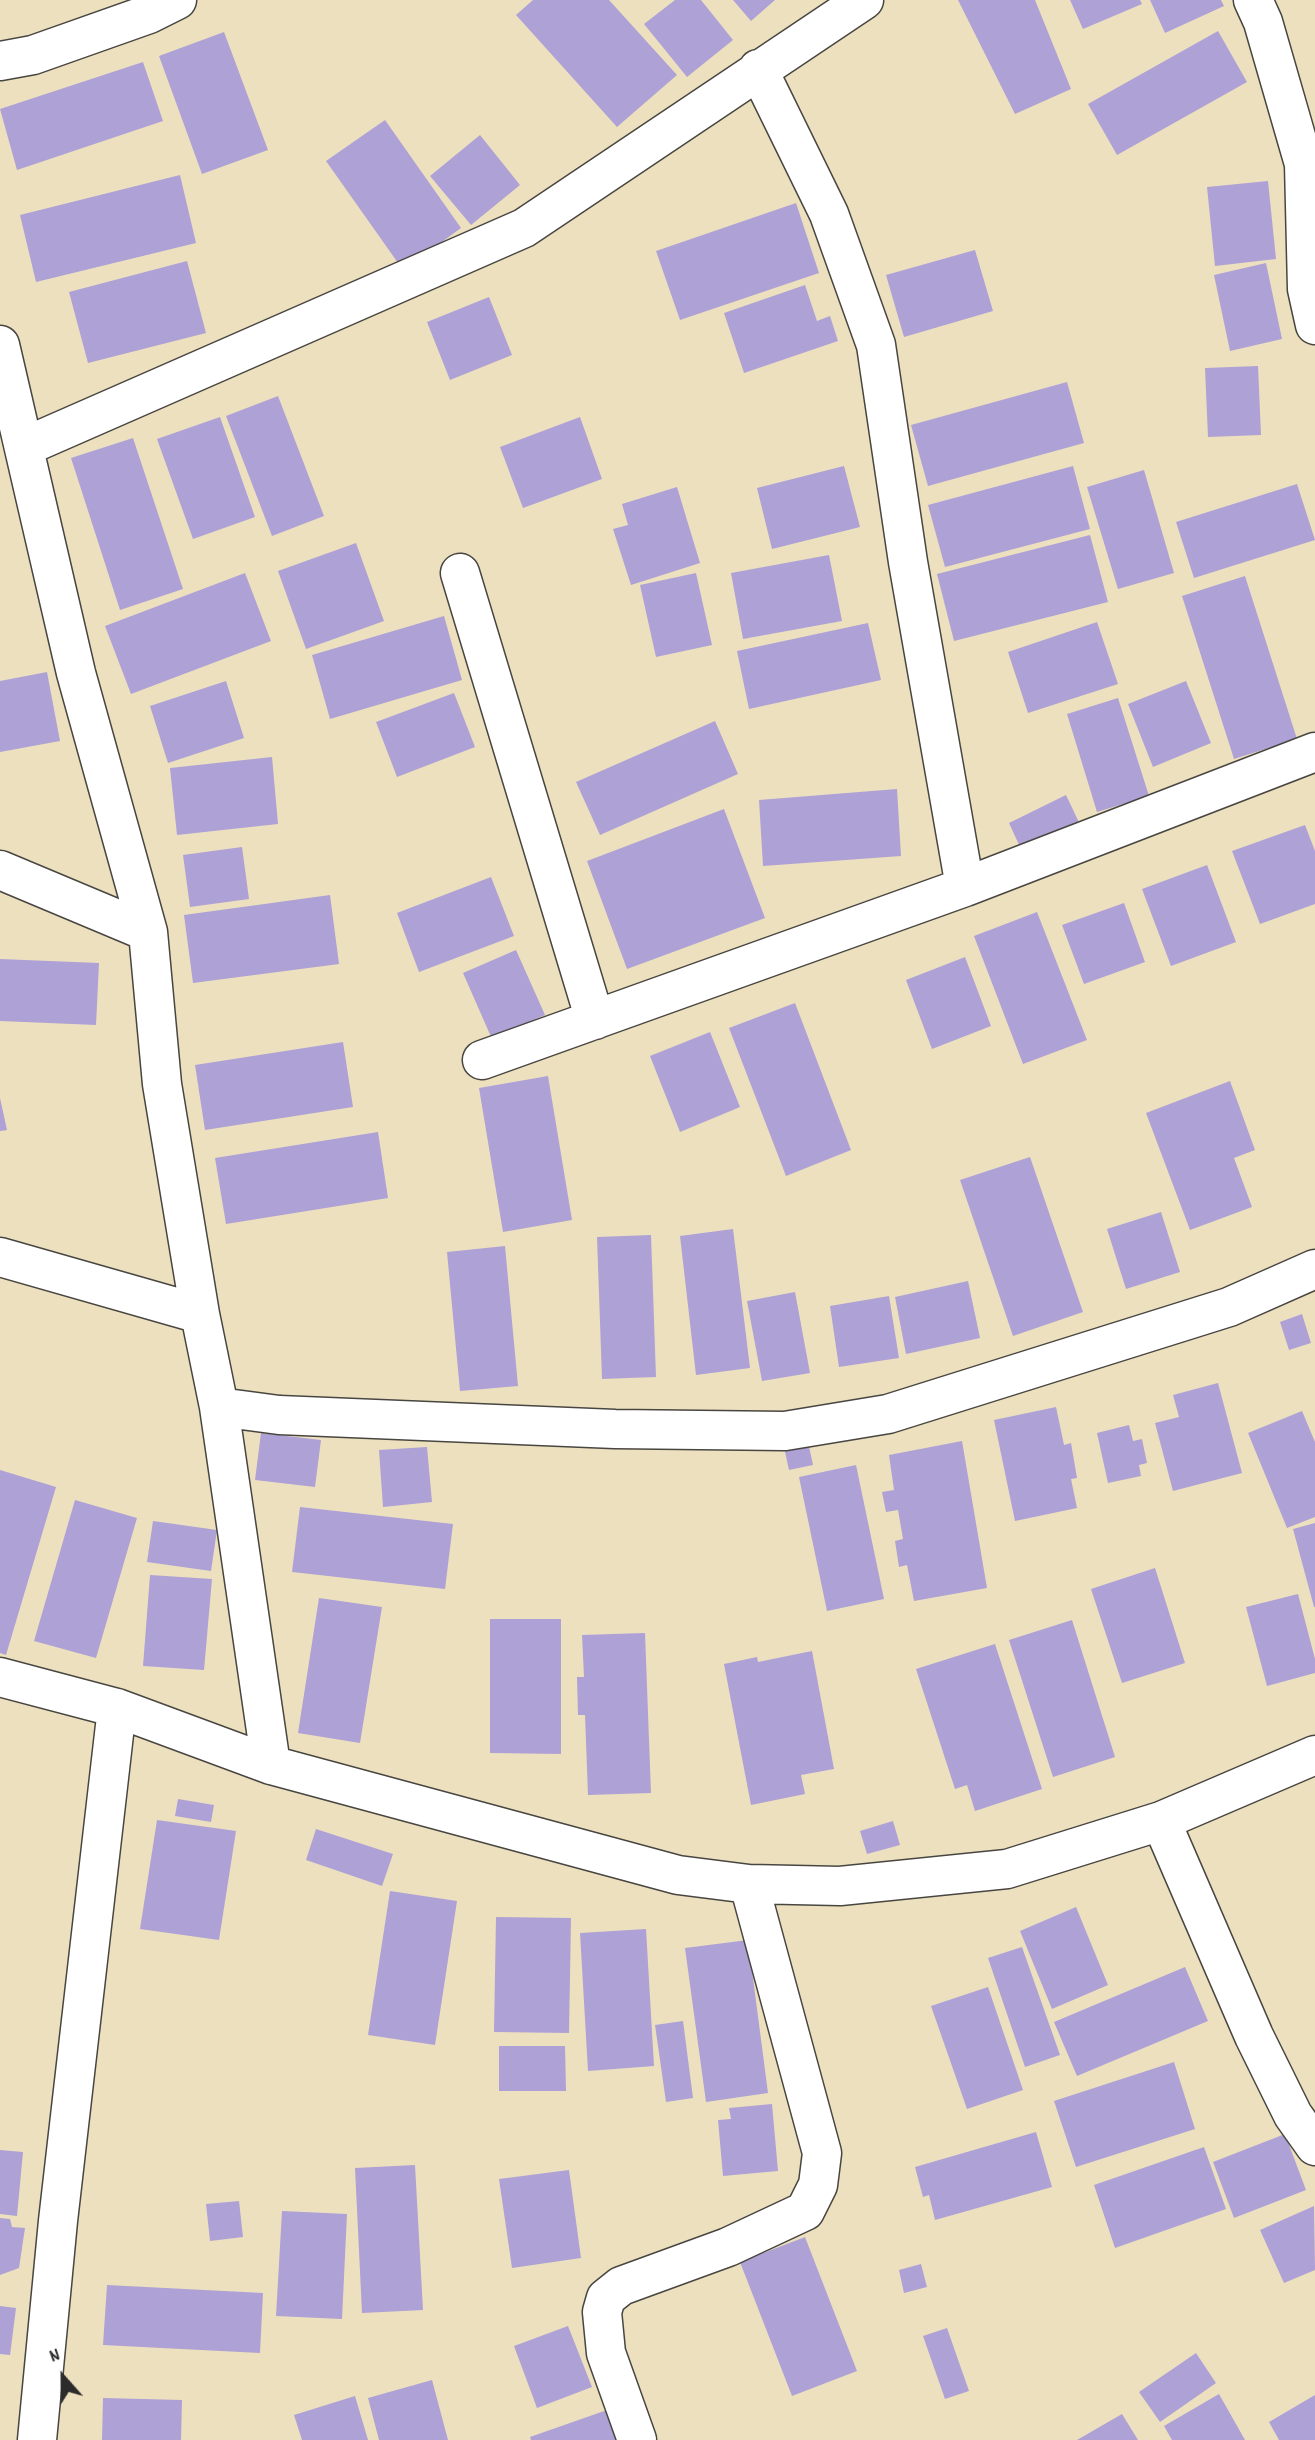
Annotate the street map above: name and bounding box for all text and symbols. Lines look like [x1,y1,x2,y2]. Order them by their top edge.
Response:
north arrow [28,2342,98,2412]
text: N [46,2343,65,2371]

